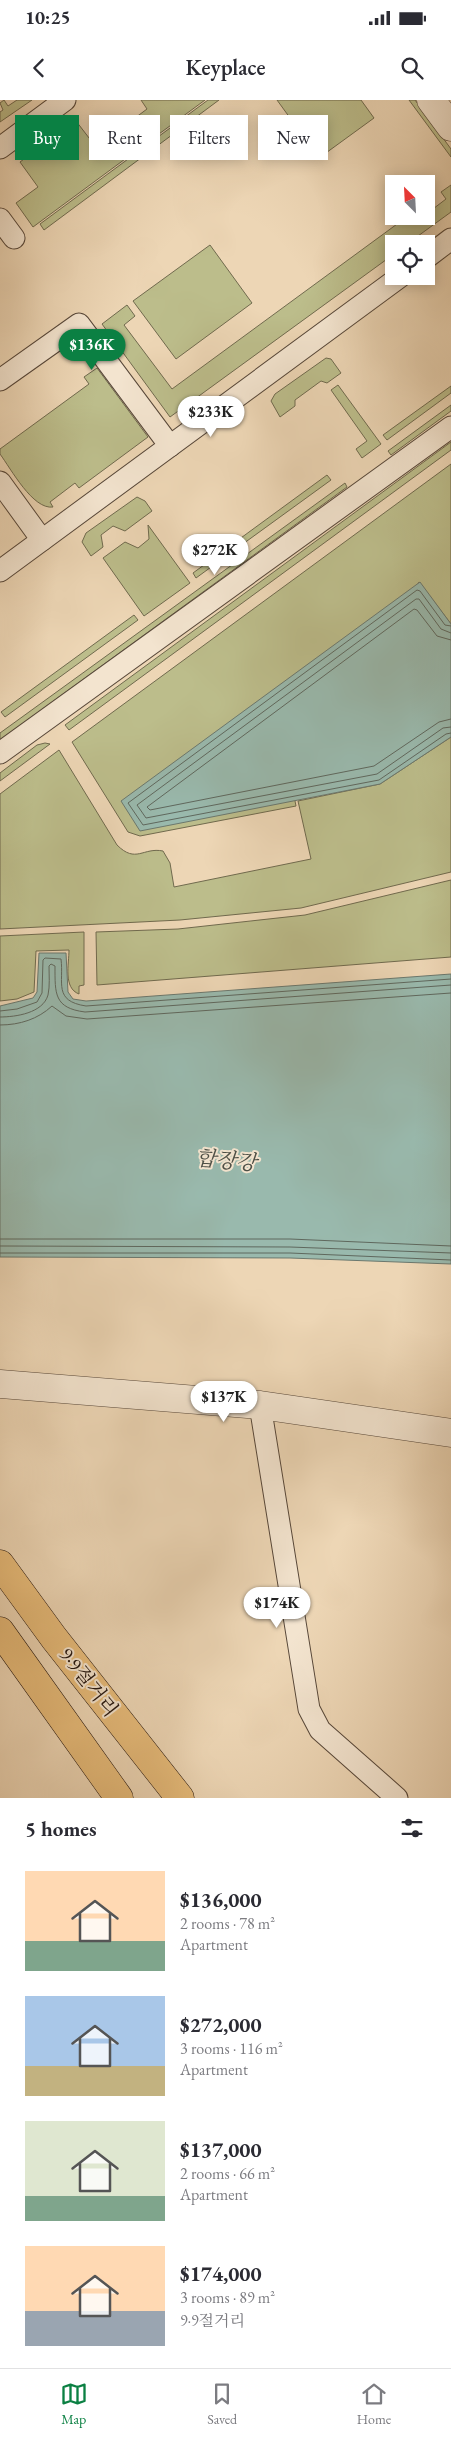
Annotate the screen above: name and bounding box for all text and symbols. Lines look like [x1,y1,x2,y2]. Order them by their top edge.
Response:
text: 10:25 [25,5,71,30]
text: Keyplace [186,53,265,82]
icon: back [25,54,53,82]
icon: search [398,54,426,82]
chip: Buy [15,115,79,160]
chip: Rent [89,115,160,160]
chip: Filters [170,115,248,160]
chip: New [258,115,328,160]
north arrow [385,175,435,225]
map controls [385,175,435,285]
button: locate [385,235,435,285]
pin: $136K [57,328,127,371]
text: $136K [70,334,114,355]
pin: $233K [176,396,246,438]
text: $233K [189,401,233,422]
pin: $272K [180,534,250,576]
text: $272K [193,539,237,560]
water label: 합장강 [195,1144,260,1176]
pin: $137K [189,1380,259,1423]
text: $137K [202,1386,246,1407]
pin: $174K [242,1586,312,1629]
text: $174K [255,1592,299,1613]
street label: 9·9절거리 [54,1642,124,1722]
icon: filters [398,1814,426,1842]
text: 5 homes [25,1815,97,1842]
text: $136,000 [180,1886,262,1913]
icon: home [65,1891,125,1951]
text: 2 rooms · 78 m² [180,1913,275,1934]
text: Apartment [180,1934,248,1955]
text: $272,000 [180,2011,262,2038]
icon: home [65,2016,125,2076]
text: 3 rooms · 116 m² [180,2038,283,2059]
text: Apartment [180,2059,248,2080]
text: $137,000 [180,2136,262,2163]
icon: home [65,2141,125,2201]
text: 2 rooms · 66 m² [180,2163,275,2184]
text: Apartment [180,2184,248,2205]
text: $174,000 [180,2260,262,2287]
icon: home [65,2266,125,2326]
text: 3 rooms · 89 m² [180,2287,275,2308]
text: 9·9절거리 [180,2310,245,2331]
tab: Map [60,2380,88,2428]
tab: Saved [207,2380,237,2428]
tab: Home [357,2380,391,2428]

